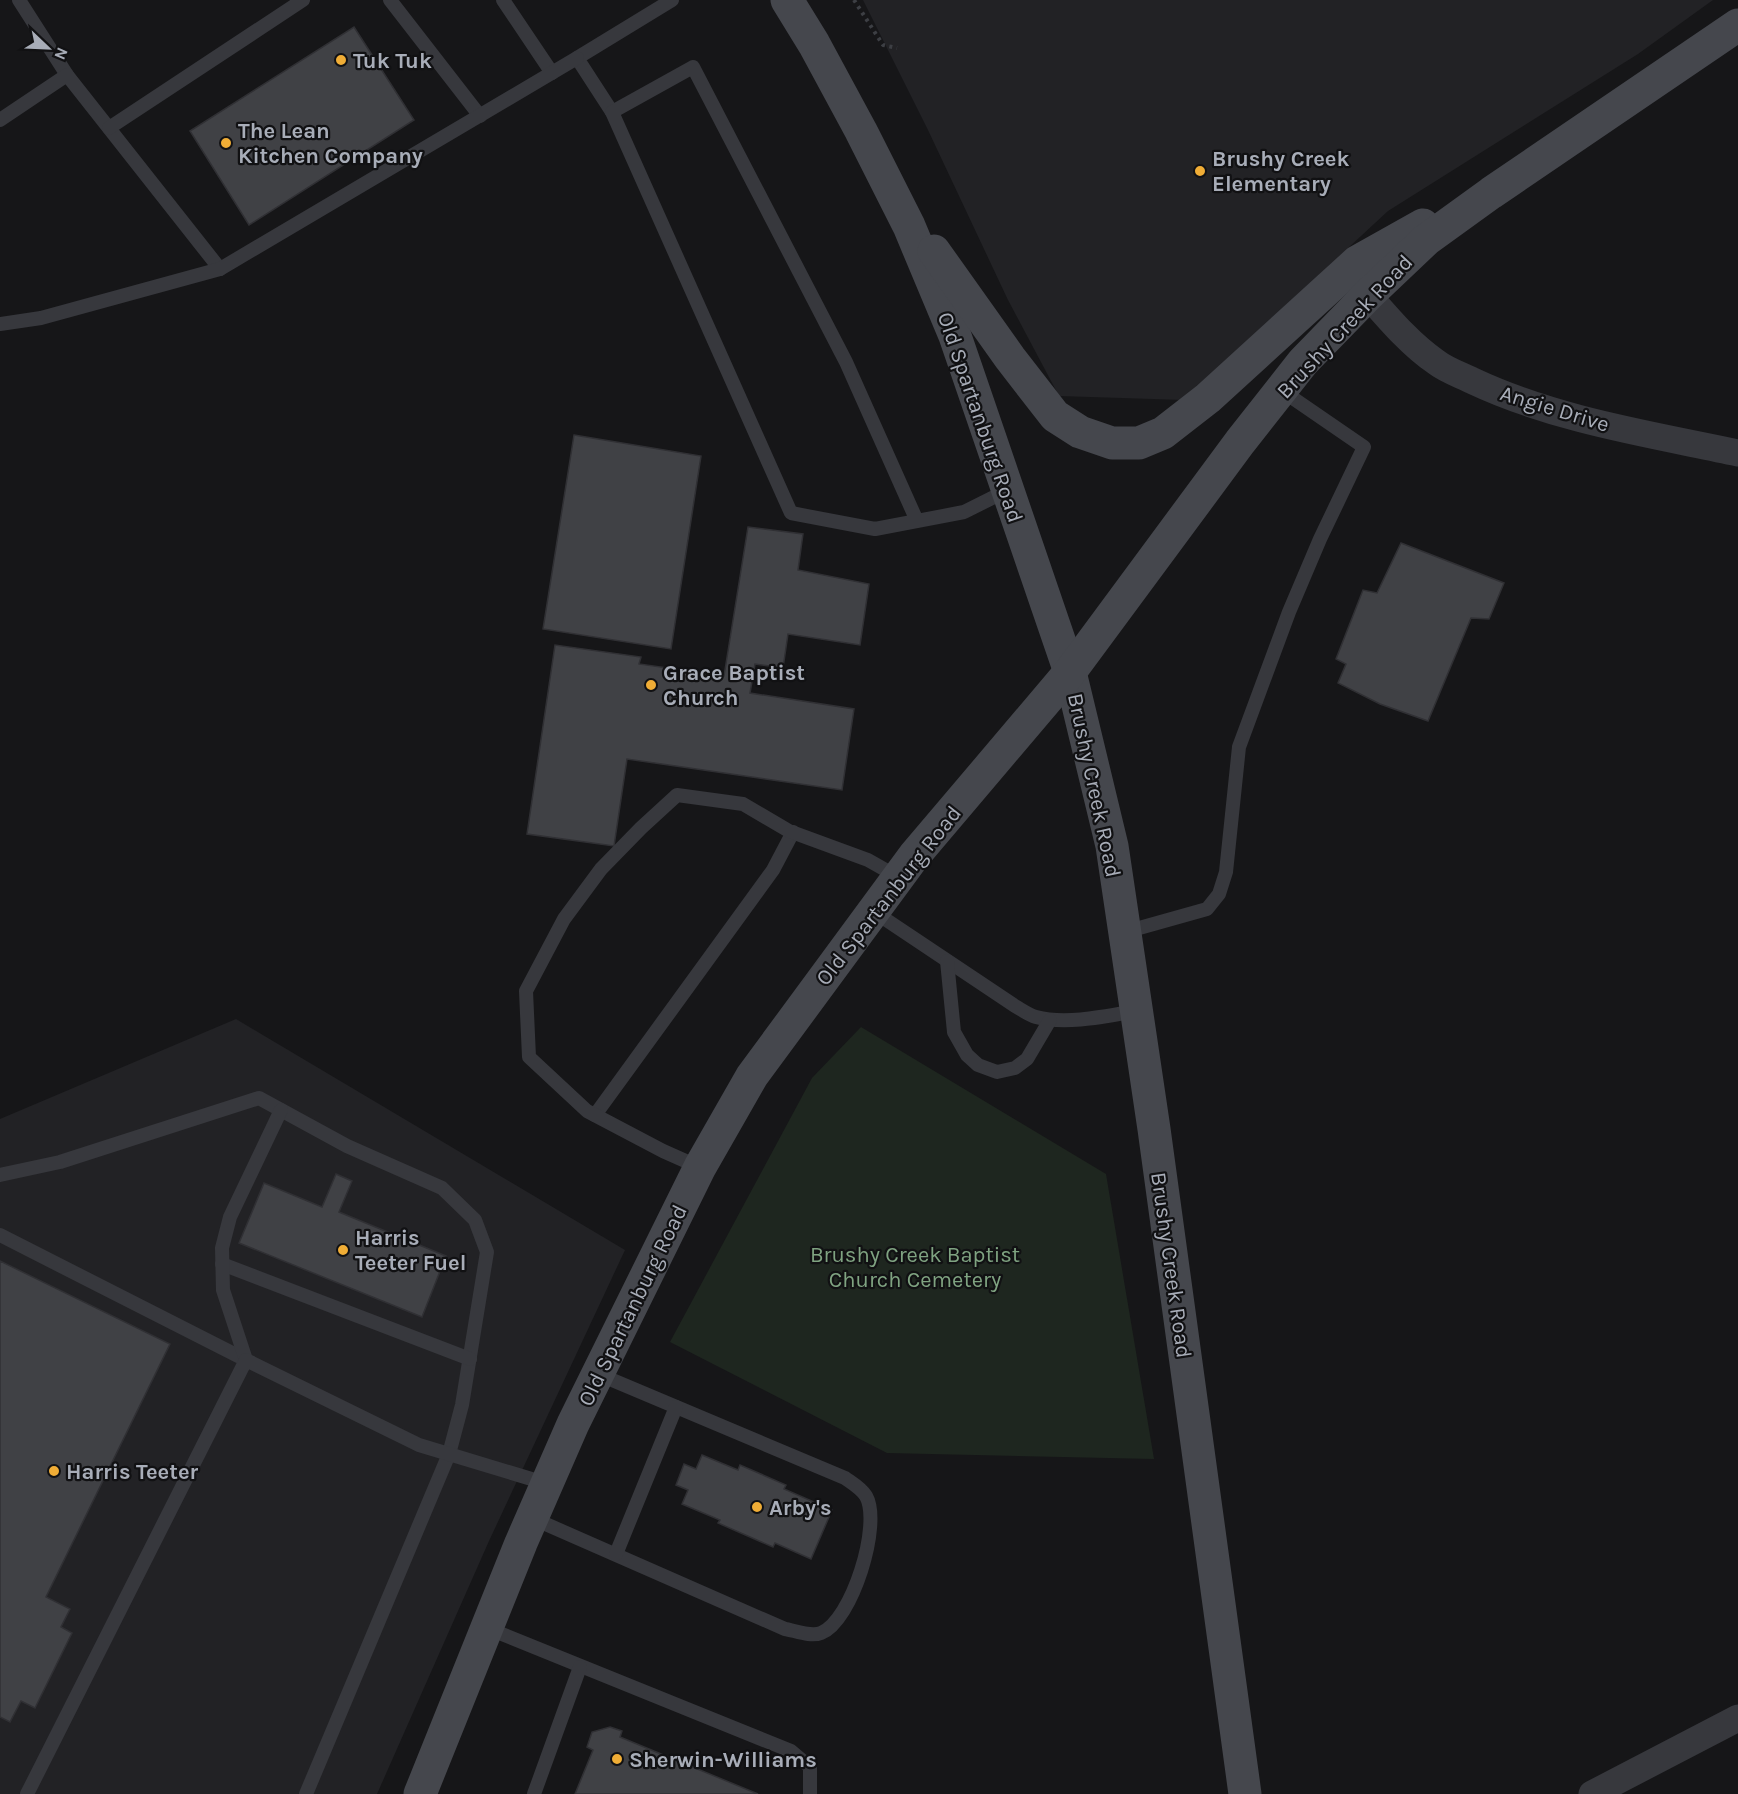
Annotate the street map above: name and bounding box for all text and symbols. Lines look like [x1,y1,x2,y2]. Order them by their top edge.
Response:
north arrow [18,18,78,78]
text: N [50,45,72,63]
place label: Tuk Tuk [353,48,432,74]
marker: Tuk Tuk [334,53,348,67]
place label: The Lean Kitchen Company [238,118,423,169]
marker: The Lean Kitchen Company [219,136,233,150]
place label: Brushy Creek Elementary [1212,146,1350,197]
marker: Brushy Creek Elementary [1193,164,1207,178]
street label: Brushy Creek Road [1271,249,1418,404]
street label: Old Spartanburg Road [932,309,1028,526]
street label: Angie Drive [1497,380,1612,438]
place label: Grace Baptist Church [663,660,805,711]
marker: Grace Baptist Church [644,678,658,692]
street label: Brushy Creek Road [1062,691,1126,880]
street label: Old Spartanburg Road [811,801,967,991]
street label: Brushy Creek Road [1145,1170,1197,1360]
street label: Old Spartanburg Road [573,1201,693,1410]
place label: Harris Teeter Fuel [355,1225,466,1276]
park label: Brushy Creek Baptist Church Cemetery [810,1242,1020,1293]
marker: Harris Teeter Fuel [336,1243,350,1257]
place label: Harris Teeter [66,1459,199,1485]
marker: Harris Teeter [47,1464,61,1478]
place label: Arby's [769,1495,832,1521]
marker: Arby's [750,1500,764,1514]
place label: Sherwin-Williams [629,1747,817,1773]
marker: Sherwin-Williams [610,1752,624,1766]

